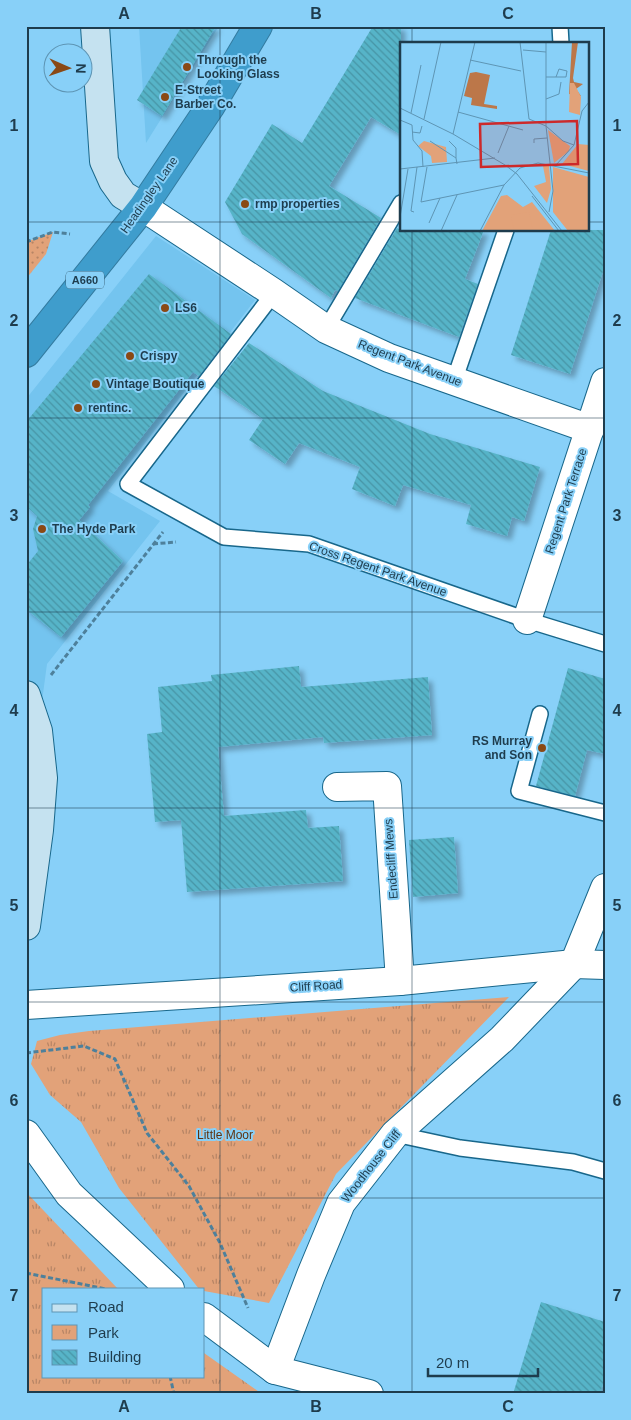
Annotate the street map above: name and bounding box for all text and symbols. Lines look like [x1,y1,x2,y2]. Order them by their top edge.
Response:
text: A [118,5,130,22]
text: B [310,5,322,22]
text: C [502,5,514,22]
north arrow [42,42,92,92]
inset map [400,42,588,231]
place label: Through the Looking Glass [197,53,280,81]
marker: Through the Looking Glass [181,61,193,73]
text: N [73,63,89,74]
place label: E-Street Barber Co. [175,83,236,111]
marker: E-Street Barber Co. [159,91,171,103]
text: 1 [10,117,19,134]
text: 1 [613,117,622,134]
street label: Headingley Lane [117,154,181,236]
place label: rmp properties [255,197,340,211]
marker: rmp properties [239,198,251,210]
road number: A660 [66,272,104,288]
place label: LS6 [175,301,197,315]
marker: LS6 [159,302,171,314]
text: 2 [10,312,19,329]
text: 2 [613,312,622,329]
street label: Regent Park Avenue [356,337,464,389]
place label: Crispy [140,349,178,363]
marker: Crispy [124,350,136,362]
place label: Vintage Boutique [106,377,205,391]
marker: Vintage Boutique [90,378,102,390]
place label: rentinc. [88,401,131,415]
marker: rentinc. [72,402,84,414]
street label: Regent Park Terrace [542,446,590,555]
text: 3 [10,507,19,524]
text: 3 [613,507,622,524]
place label: The Hyde Park [52,522,136,536]
marker: The Hyde Park [36,523,48,535]
street label: Cross Regent Park Avenue [307,539,449,599]
text: 4 [10,702,19,719]
text: 4 [613,702,622,719]
place label: RS Murray and Son [472,734,532,762]
marker: RS Murray and Son [536,742,548,754]
street label: Endecliff Mews [381,818,401,900]
text: 5 [10,897,19,914]
text: 5 [613,897,622,914]
street label: Cliff Road [289,977,343,995]
text: 6 [10,1092,19,1109]
text: 6 [613,1092,622,1109]
street label: Woodhouse Cliff [339,1127,404,1205]
park label: Little Moor [197,1128,253,1142]
text: 7 [10,1287,19,1304]
text: 7 [613,1287,622,1304]
legend [42,1288,205,1378]
text: Road [88,1298,124,1315]
text: Park [88,1324,119,1341]
scale bar [428,1345,538,1377]
text: Building [88,1348,141,1365]
text: 20 m [436,1354,469,1371]
text: A [118,1398,130,1415]
text: B [310,1398,322,1415]
text: C [502,1398,514,1415]

